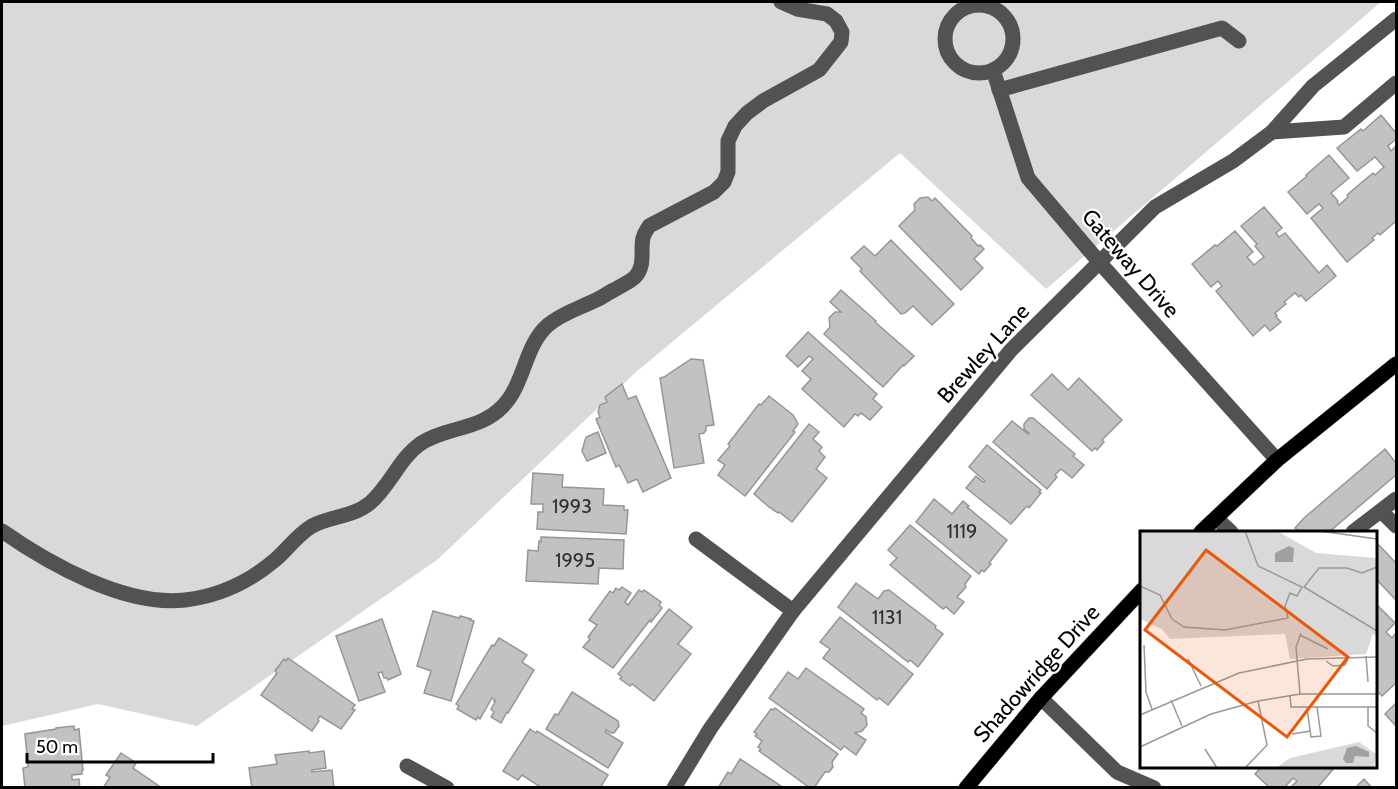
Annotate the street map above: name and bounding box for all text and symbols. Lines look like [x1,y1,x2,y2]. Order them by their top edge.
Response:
street label: Gateway Drive [1076,203,1185,323]
street label: Brewley Lane [932,298,1035,409]
house number: 1993 [552,494,592,518]
house number: 1119 [947,519,977,543]
inset map [1140,531,1377,768]
house number: 1995 [555,548,595,572]
street label: Shadowridge Drive [968,599,1105,748]
house number: 1131 [872,605,902,629]
scale bar [27,726,213,764]
text: 50 m [36,736,78,758]

